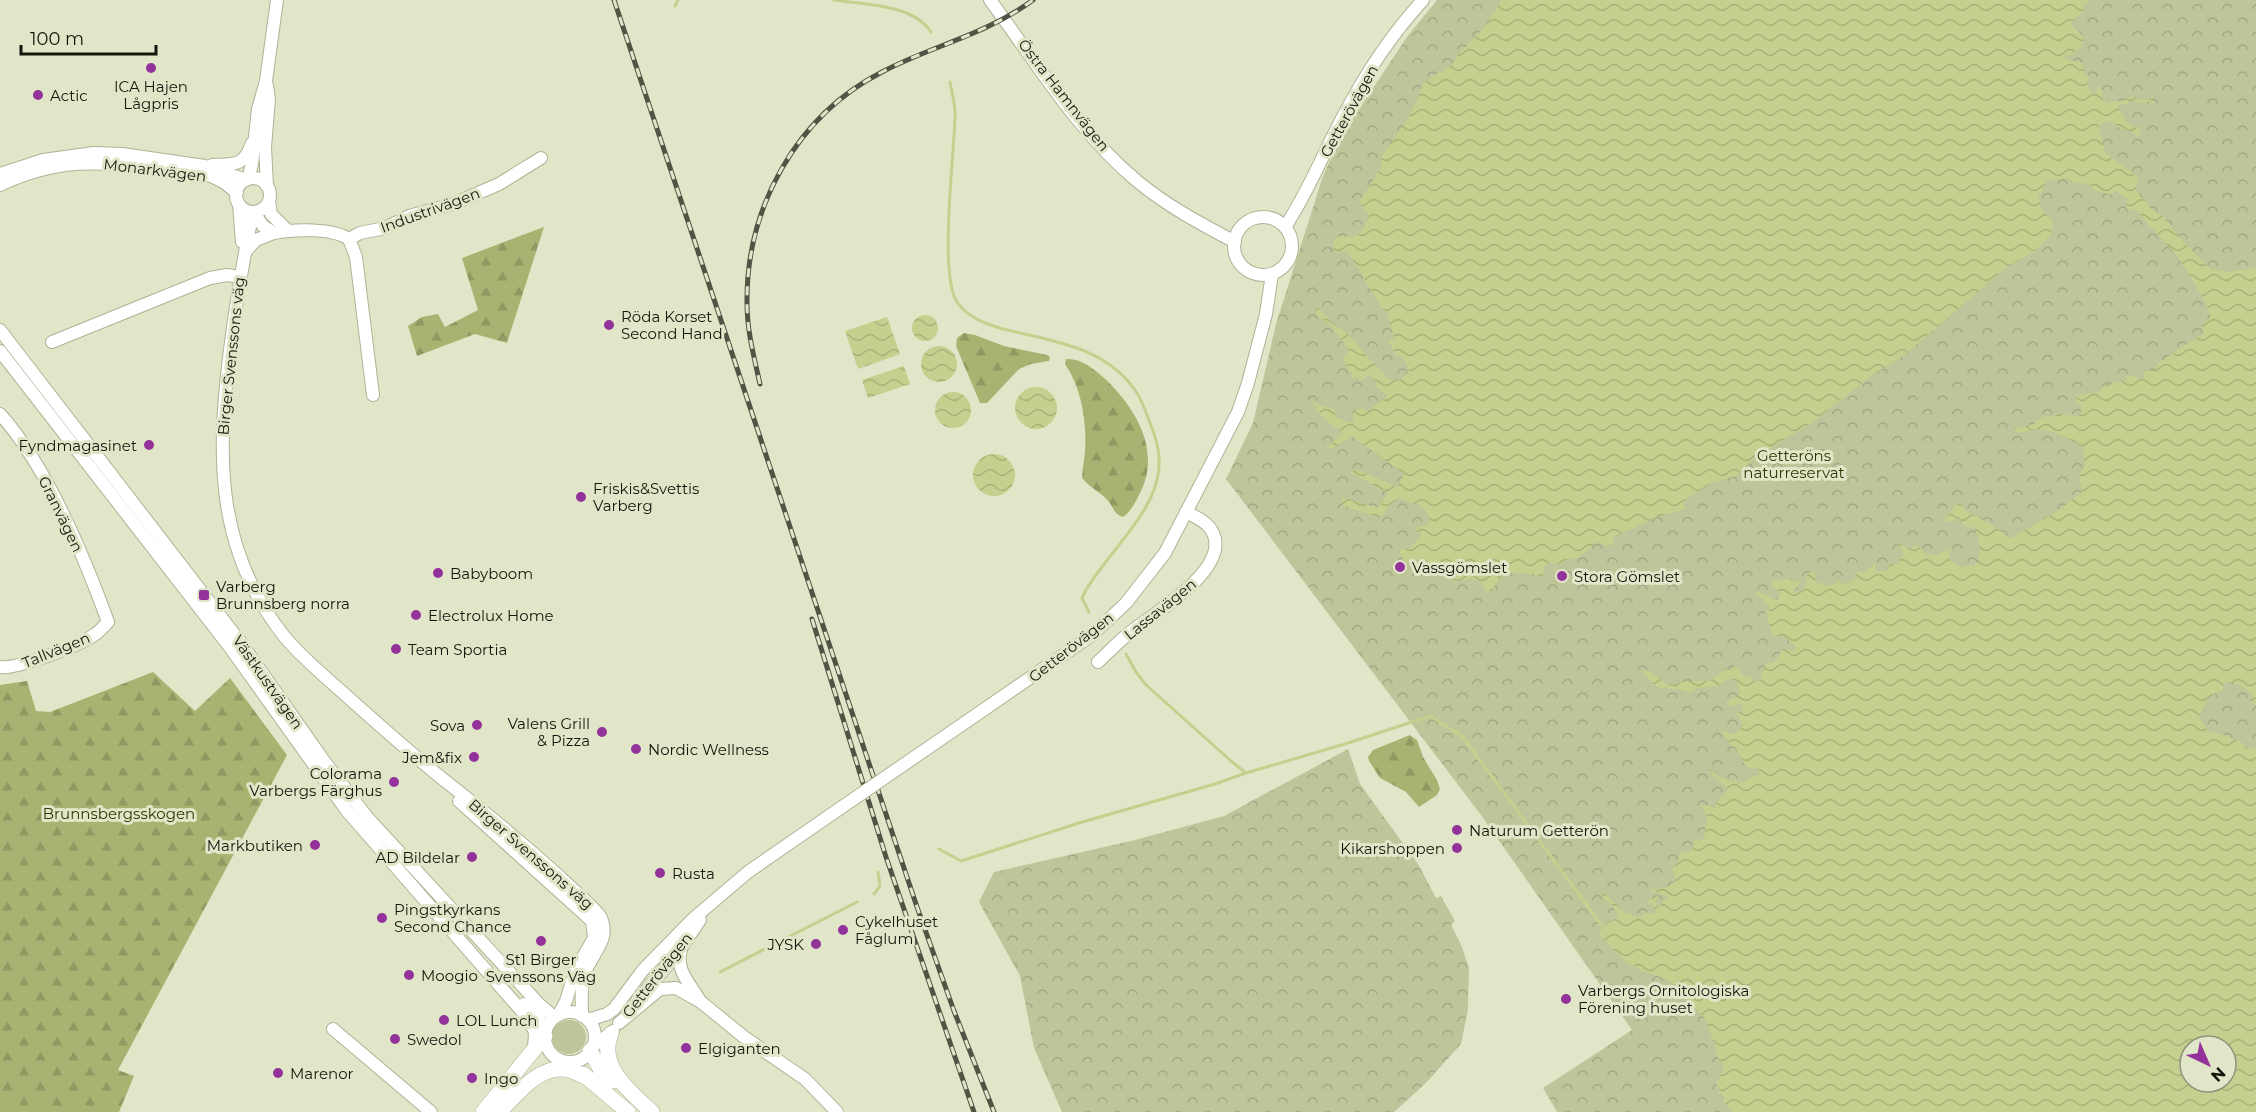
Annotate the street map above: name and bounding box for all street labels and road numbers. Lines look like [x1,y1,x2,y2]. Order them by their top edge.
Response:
street label: Östra Hamnvägen [1014,35,1114,155]
street label: Getterövägen [1316,62,1382,160]
street label: Monarkvägen [103,154,207,186]
street label: Industrivägen [378,183,482,237]
street label: Birger Svenssons väg [213,276,249,436]
street label: Granvägen [34,473,88,555]
street label: Lassavägen [1120,574,1200,644]
street label: Getterövägen [1025,608,1117,686]
street label: Tallvägen [19,628,93,672]
street label: Västkustvägen [229,631,307,733]
street label: Birger Svenssons väg [465,795,597,913]
street label: Getterövägen [618,929,696,1021]

